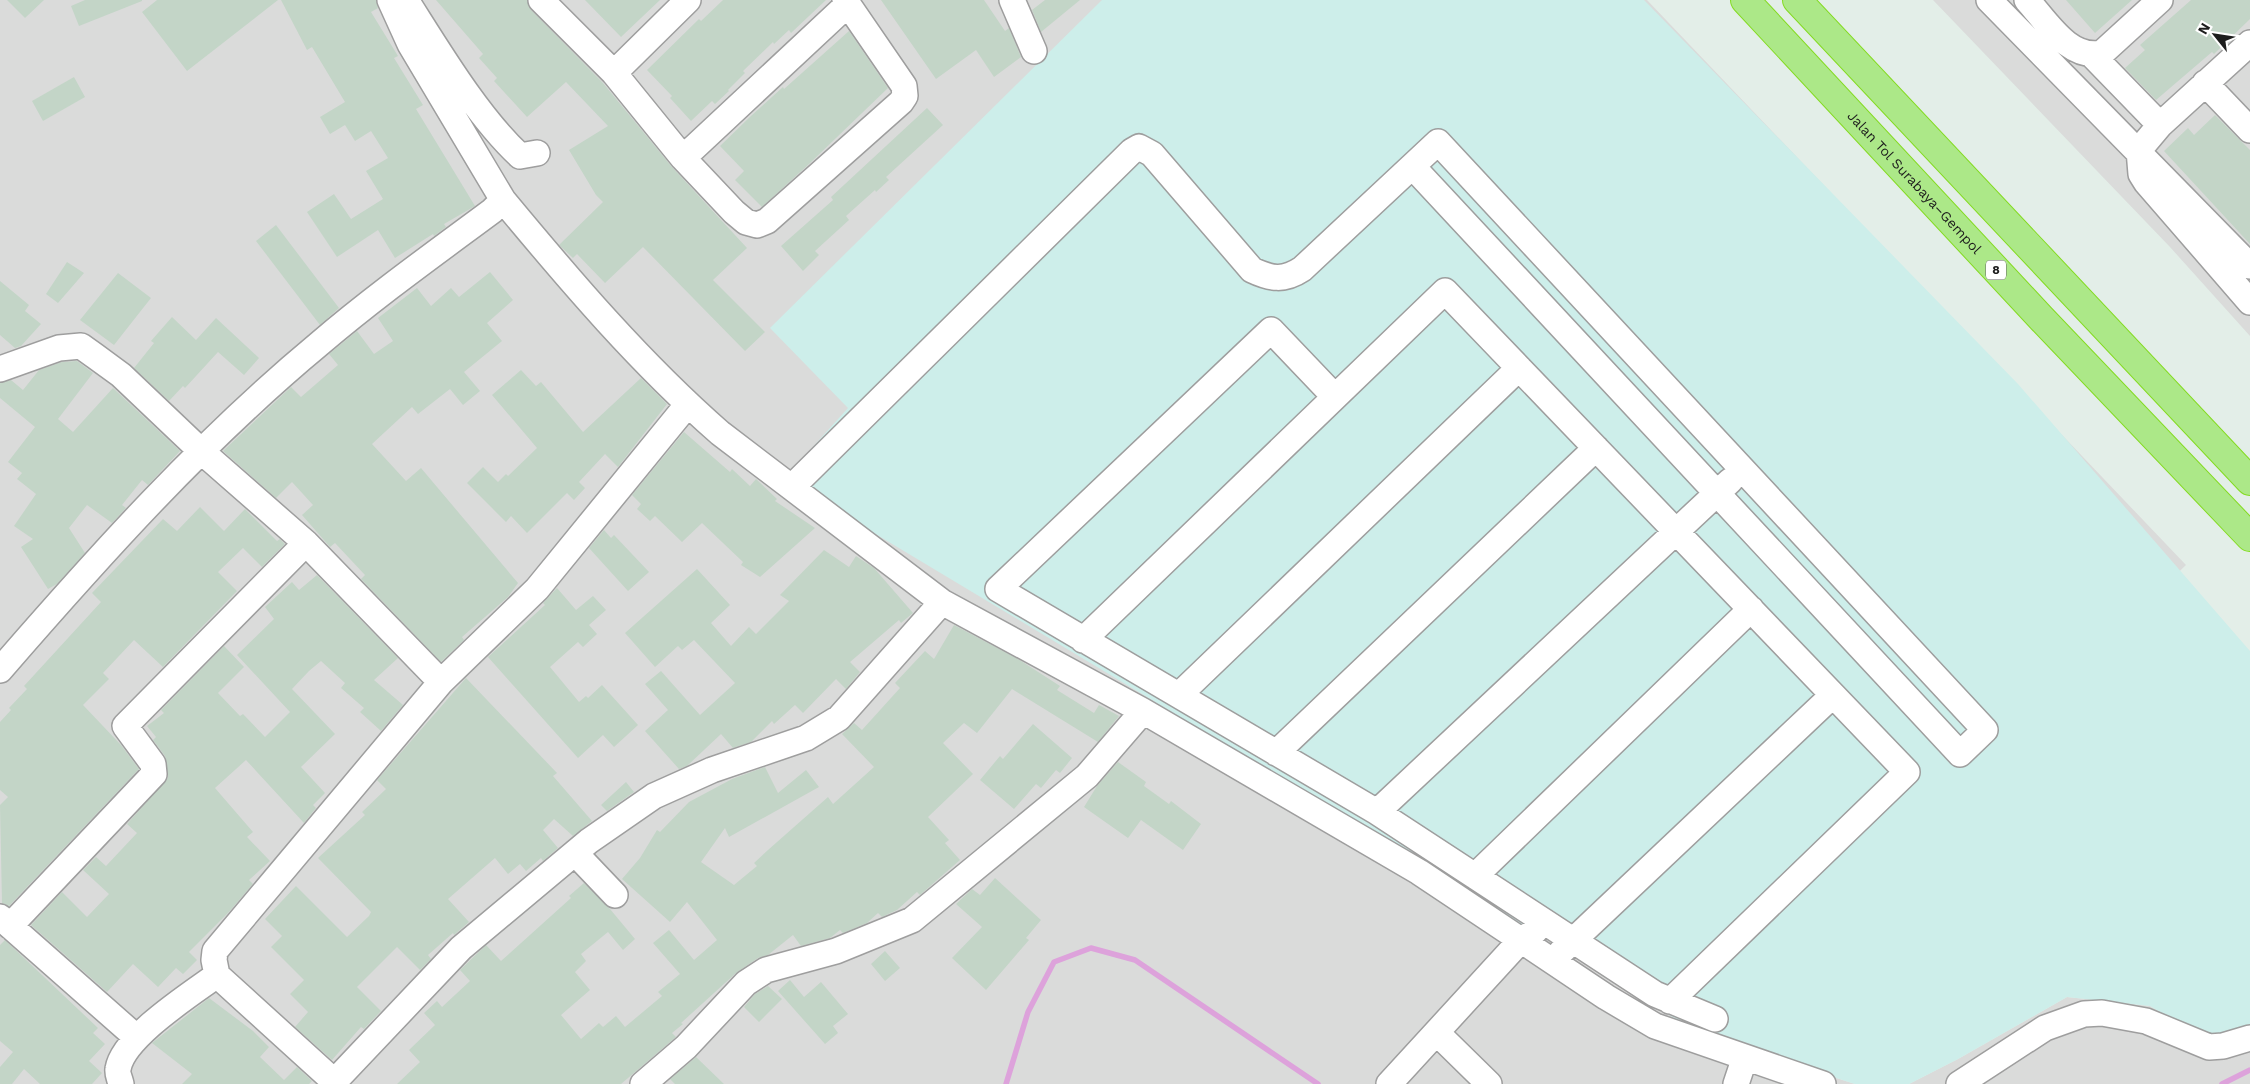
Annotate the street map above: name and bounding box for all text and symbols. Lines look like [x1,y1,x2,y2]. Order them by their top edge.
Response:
north arrow [2190,10,2240,60]
text: N [2194,20,2213,37]
street label: Jalan Tol Surabaya–Gempol [1844,108,1985,257]
road number: 8 [1986,260,2006,280]

